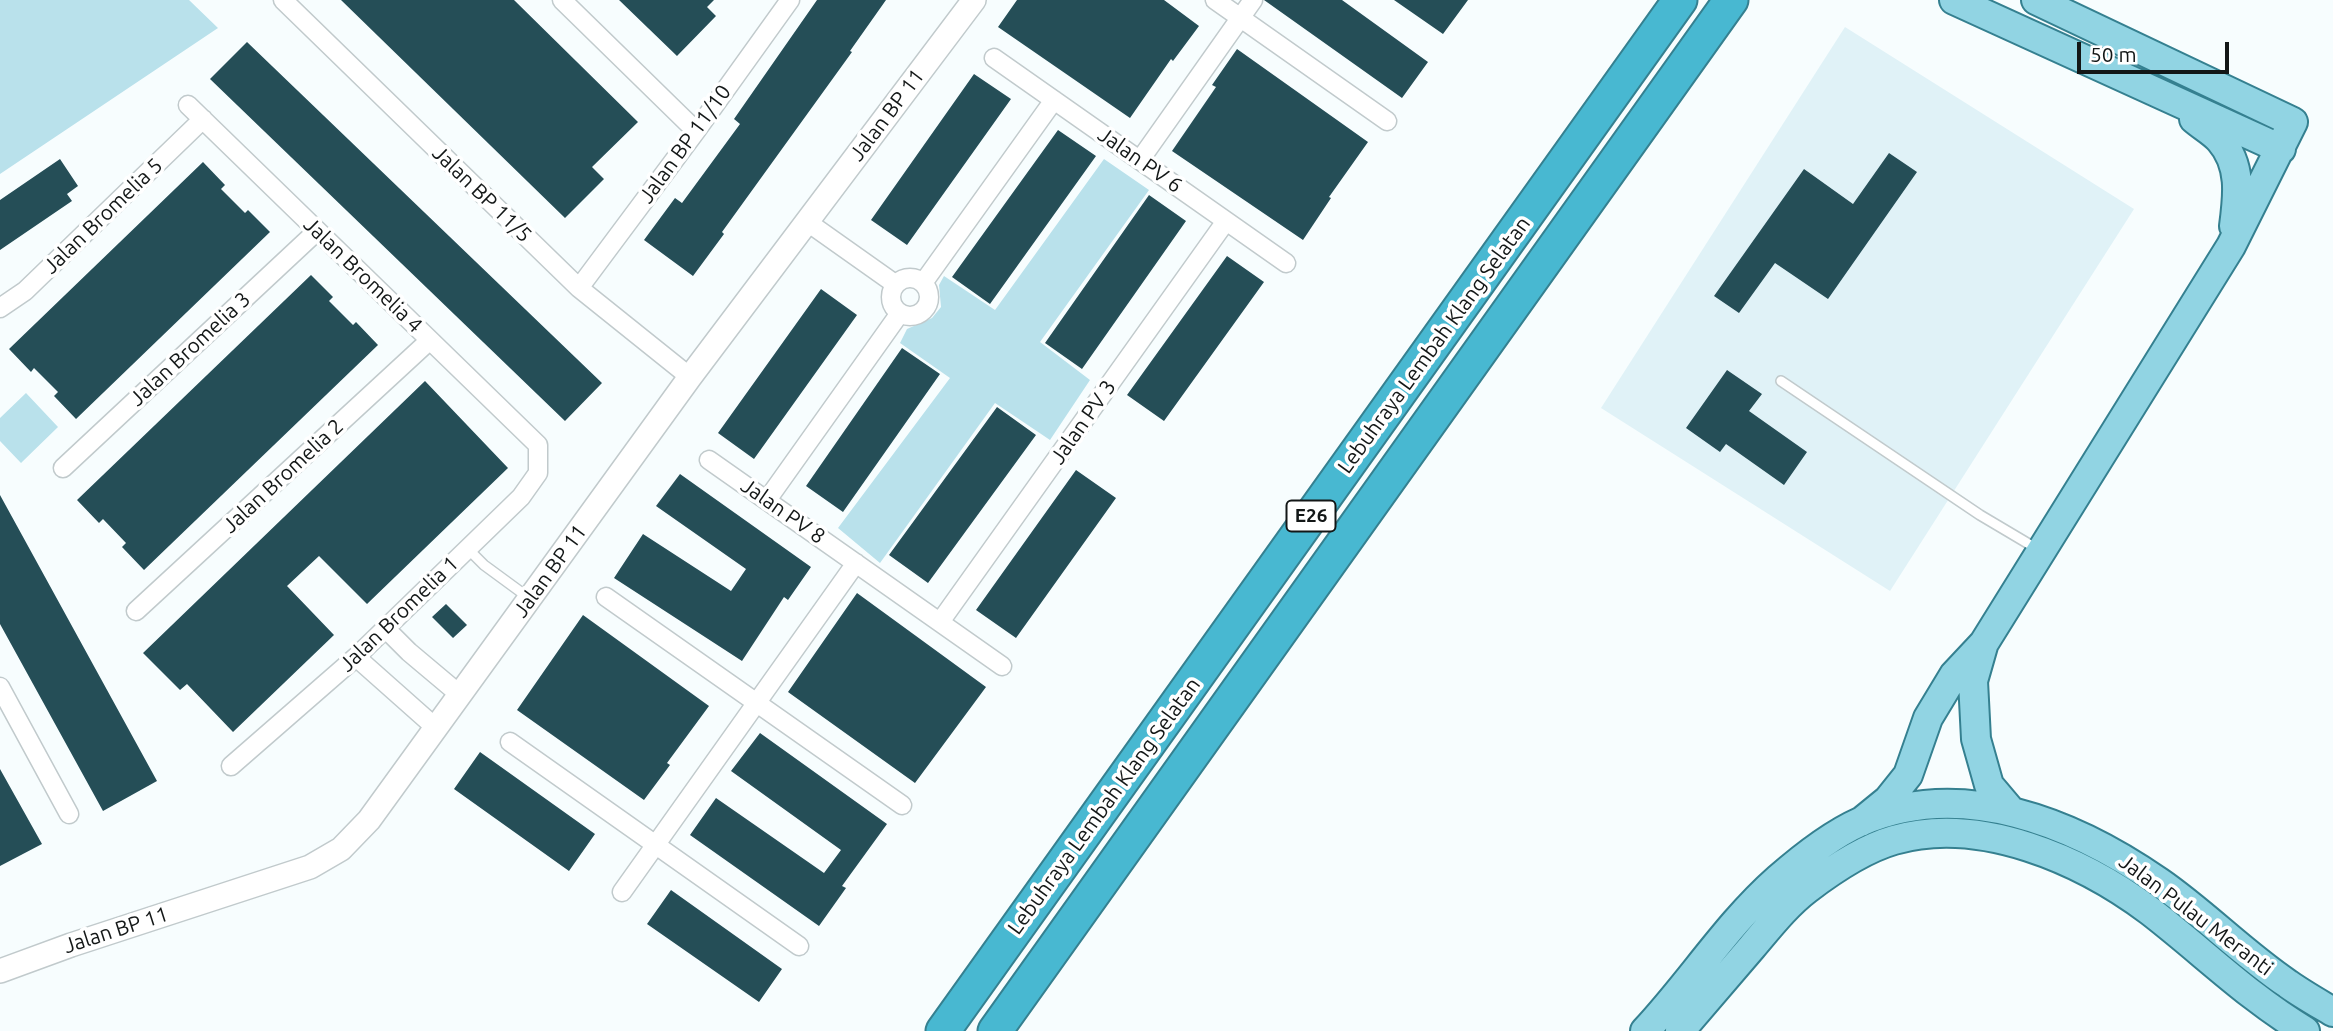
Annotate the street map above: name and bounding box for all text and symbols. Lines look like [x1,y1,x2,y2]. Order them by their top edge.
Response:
scale bar [2081,28,2233,72]
text: 50 m [2090,42,2137,66]
street label: Jalan BP 11 [844,64,930,166]
street label: Jalan BP 11/10 [634,80,736,208]
street label: Jalan PV 6 [1093,122,1187,198]
street label: Jalan BP 11/5 [427,140,537,248]
street label: Jalan Bromelia 5 [38,153,168,279]
street label: Jalan Bromelia 4 [298,212,428,338]
street label: Lebuhraya Lembah Klang Selatan [1332,212,1536,478]
street label: Jalan Bromelia 3 [125,287,255,411]
street label: Jalan PV 3 [1045,375,1121,469]
street label: Jalan Bromelia 2 [218,414,348,538]
street label: Jalan PV 8 [736,473,830,549]
road number: E26 [1286,500,1336,531]
street label: Jalan BP 11 [508,520,592,622]
street label: Jalan Bromelia 1 [334,551,464,677]
street label: Lebuhraya Lembah Klang Selatan [1002,673,1206,939]
street label: Jalan Pulau Meranti [2114,849,2278,981]
street label: Jalan BP 11 [60,901,172,959]

